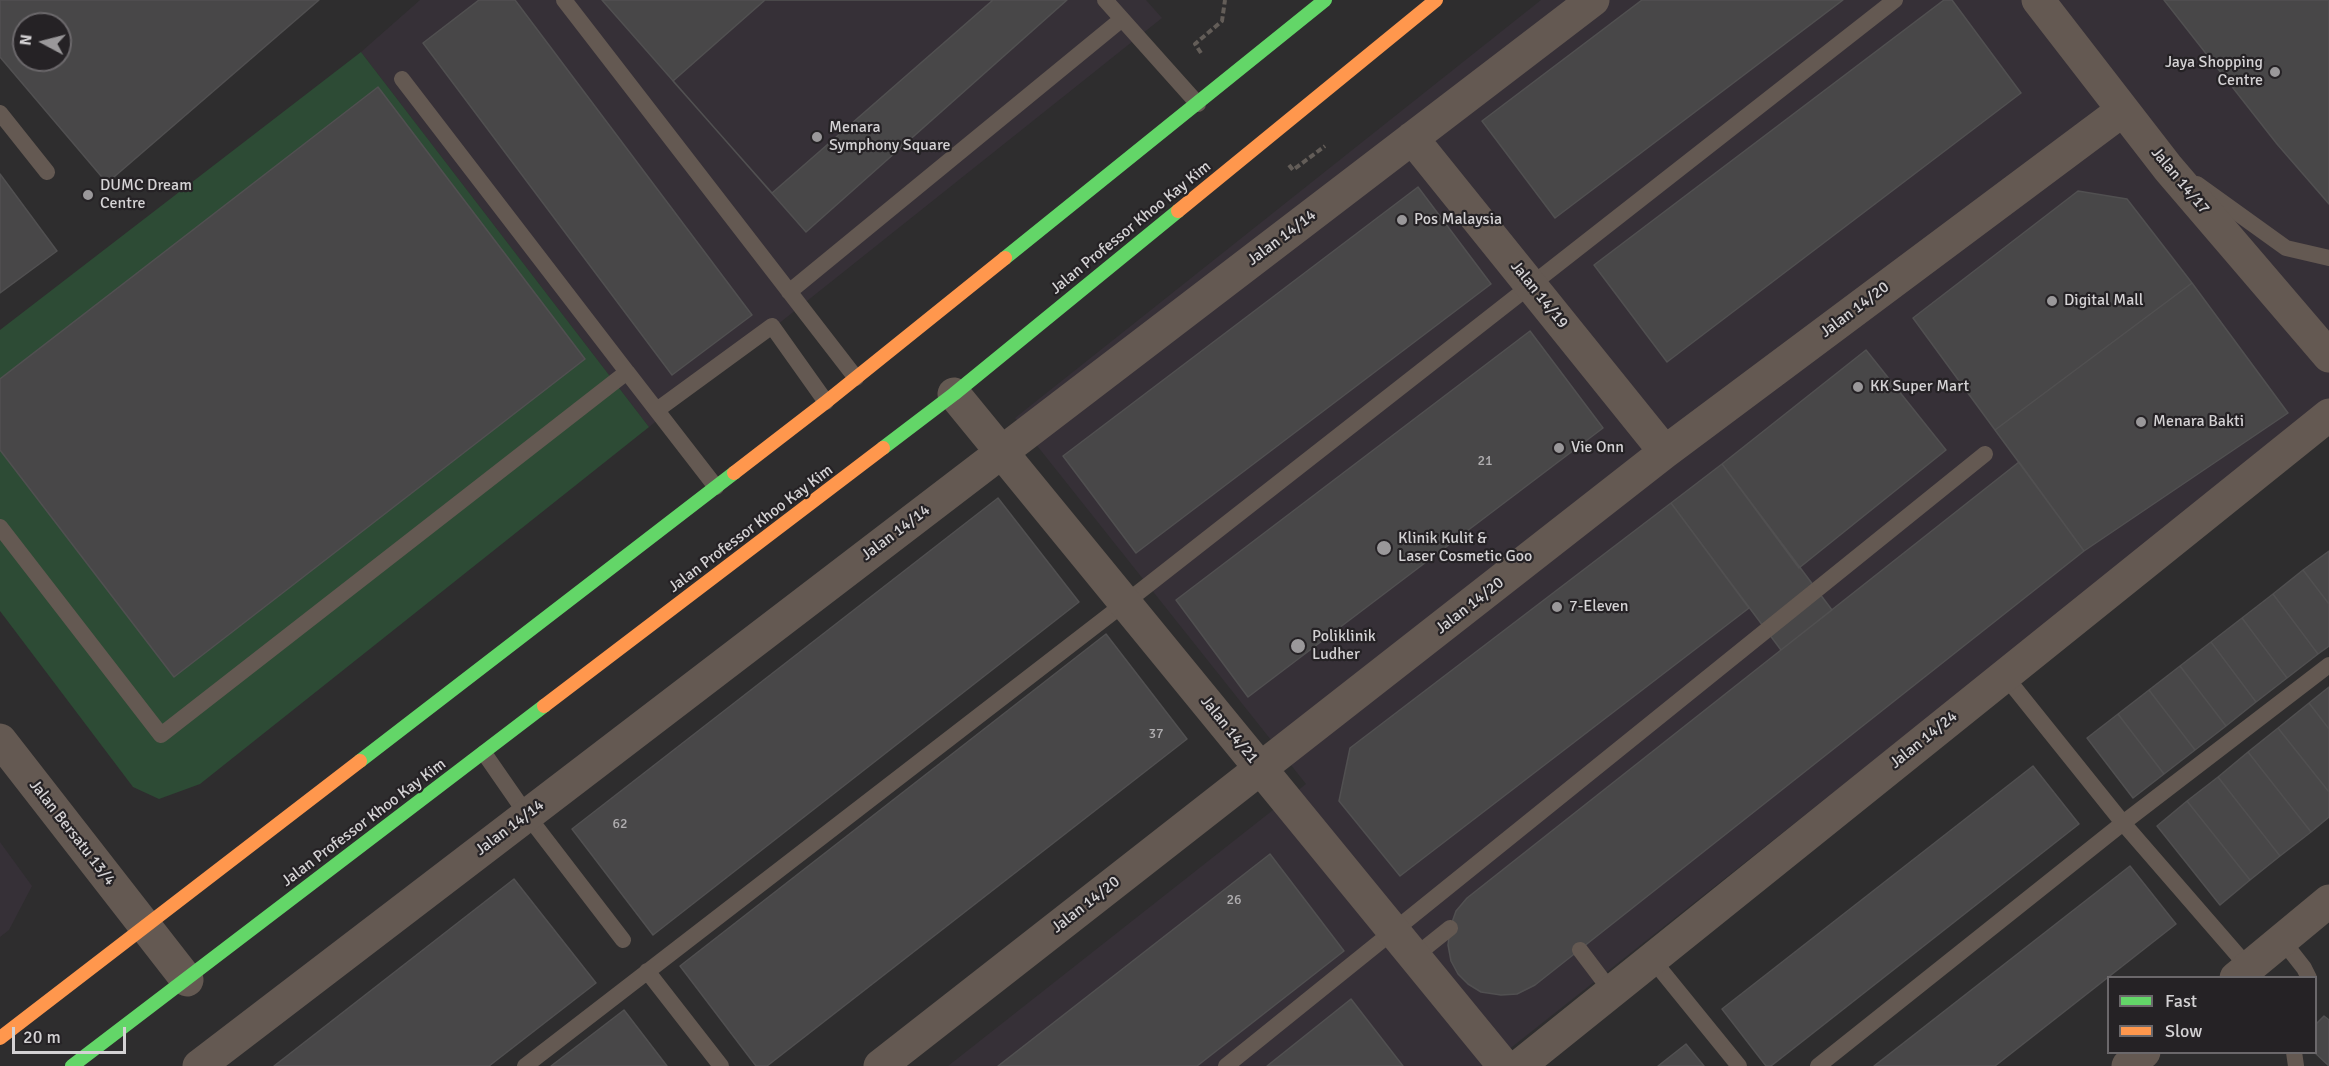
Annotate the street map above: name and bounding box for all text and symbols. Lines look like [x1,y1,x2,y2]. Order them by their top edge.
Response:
north arrow [12,12,72,72]
text: N [16,33,37,47]
place label: Jaya Shopping Centre [2165,53,2263,91]
marker: Jaya Shopping Centre [2268,65,2282,79]
place label: Menara Symphony Square [829,118,951,156]
marker: Menara Symphony Square [810,130,824,144]
street label: Jalan 14/17 [2147,144,2213,218]
street label: Jalan Professor Khoo Kay Kim [1047,157,1215,299]
place label: DUMC Dream Centre [100,176,192,214]
marker: DUMC Dream Centre [81,188,95,202]
street label: Jalan 14/14 [1244,206,1320,270]
place label: Pos Malaysia [1414,210,1502,230]
marker: Pos Malaysia [1395,213,1409,227]
street label: Jalan 14/19 [1506,257,1572,333]
street label: Jalan 14/20 [1817,278,1893,342]
place label: Digital Mall [2064,291,2144,311]
marker: Digital Mall [2045,294,2059,308]
place label: KK Super Mart [1870,377,1969,397]
marker: KK Super Mart [1851,380,1865,394]
place label: Menara Bakti [2153,412,2244,432]
marker: Menara Bakti [2134,415,2148,429]
place label: Vie Onn [1571,438,1624,458]
marker: Vie Onn [1552,441,1566,455]
house number: 21 [1477,453,1493,469]
street label: Jalan Professor Khoo Kay Kim [665,461,837,597]
street label: Jalan 14/14 [858,501,934,565]
place label: Klinik Kulit & Laser Cosmetic Goo [1398,529,1532,567]
marker: Klinik Kulit & Laser Cosmetic Goo [1375,539,1393,557]
street label: Jalan 14/20 [1432,573,1508,639]
place label: 7-Eleven [1569,597,1628,617]
marker: 7-Eleven [1550,600,1564,614]
place label: Poliklinik Ludher [1312,627,1376,665]
marker: Poliklinik Ludher [1289,637,1307,655]
street label: Jalan 14/21 [1196,692,1262,768]
street label: Jalan 14/24 [1886,707,1962,773]
house number: 37 [1148,726,1164,742]
street label: Jalan Professor Khoo Kay Kim [278,755,450,891]
street label: Jalan Bersatu 13/4 [25,776,119,890]
street label: Jalan 14/14 [472,796,548,860]
house number: 62 [612,816,628,832]
street label: Jalan 14/20 [1048,872,1124,938]
house number: 26 [1226,892,1242,908]
legend [2107,976,2317,1054]
text: Fast [2165,990,2197,1012]
scale bar [15,1015,129,1053]
text: Slow [2165,1020,2202,1042]
text: 20 m [23,1026,61,1048]

